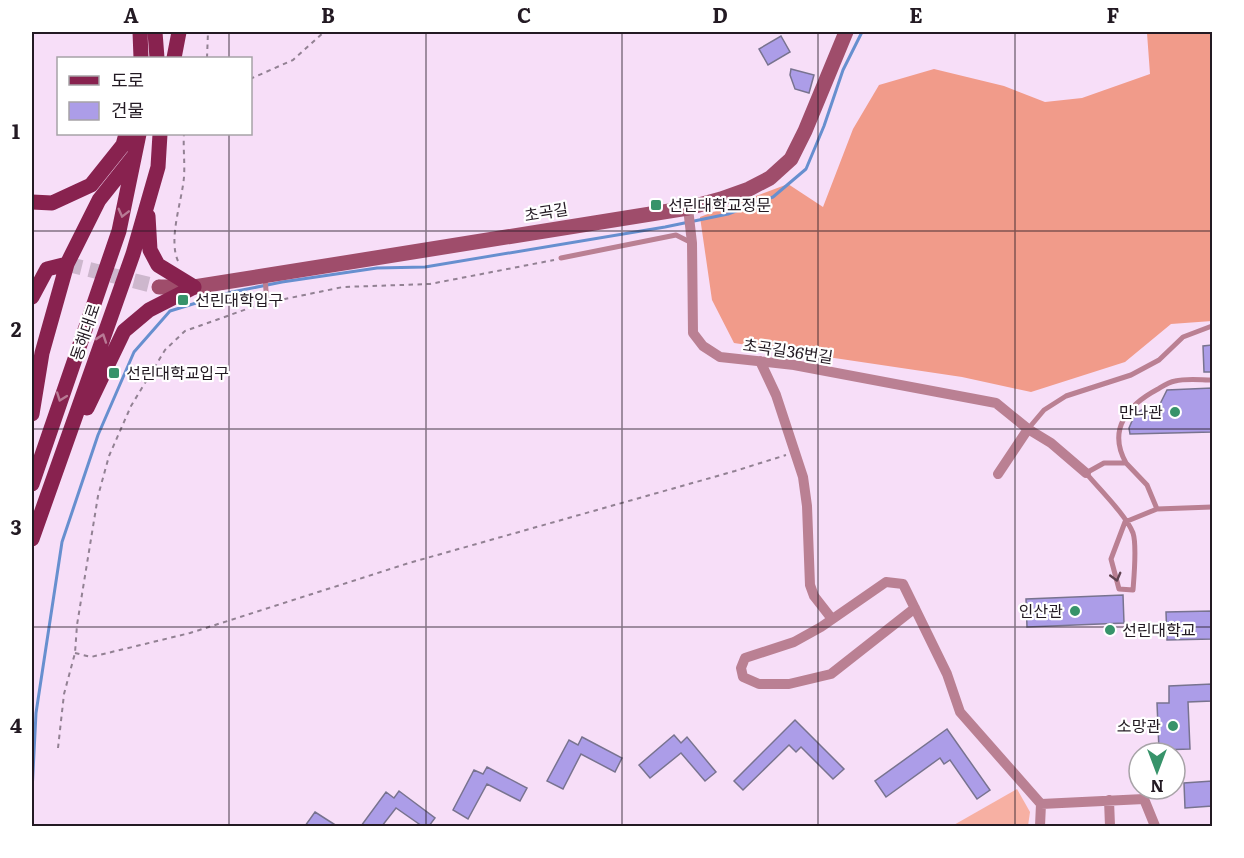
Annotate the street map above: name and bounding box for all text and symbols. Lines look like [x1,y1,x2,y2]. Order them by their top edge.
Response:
text: A [123,0,139,29]
text: B [321,0,335,29]
text: C [517,0,531,29]
text: D [712,0,728,29]
text: E [909,0,923,29]
text: F [1107,0,1120,29]
legend [57,57,252,135]
text: 도로 [111,66,144,93]
text: 건물 [111,96,144,123]
text: 1 [12,115,20,145]
place label: 선린대학교정문 [668,192,771,216]
street label: 초곡길 [522,196,570,226]
marker: 선린대학교정문 [649,198,663,212]
one-way arrow [118,208,131,218]
place label: 선린대학입구 [195,287,283,311]
marker: 선린대학입구 [176,293,190,307]
street label: 동해대로 [63,300,105,363]
text: 2 [11,313,22,343]
street label: 초곡길36번길 [741,332,835,368]
one-way arrow [95,333,108,344]
place label: 선린대학교입구 [126,360,229,384]
marker: 선린대학교입구 [107,366,121,380]
one-way arrow [55,392,68,402]
place label: 만나관 [1119,399,1163,423]
marker: 만나관 [1168,405,1182,419]
text: 3 [10,511,22,541]
one-way arrow [1109,571,1121,582]
place label: 인산관 [1019,598,1063,622]
marker: 인산관 [1068,604,1082,618]
place label: 선린대학교 [1122,617,1196,641]
marker: 선린대학교 [1103,623,1117,637]
text: 4 [10,709,22,739]
place label: 소망관 [1117,713,1161,737]
marker: 소망관 [1166,719,1180,733]
north arrow [1127,741,1187,801]
text: N [1150,775,1164,799]

